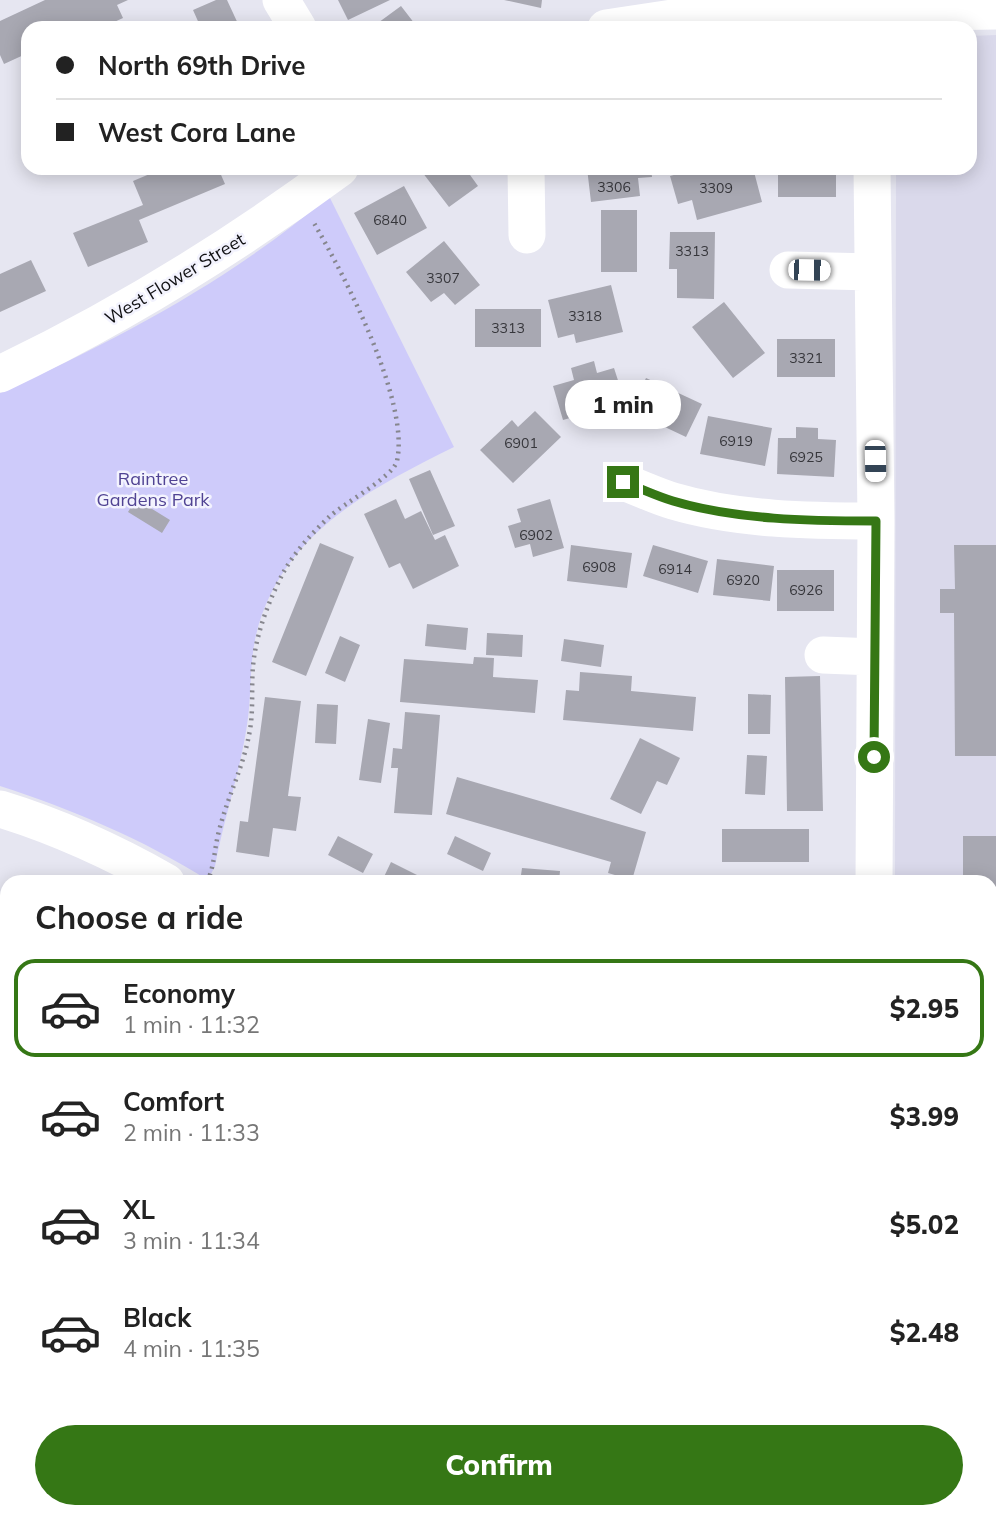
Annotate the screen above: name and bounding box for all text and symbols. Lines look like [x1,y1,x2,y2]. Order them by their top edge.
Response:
text: North 69th Drive [98,49,305,82]
text: West Cora Lane [98,116,296,149]
house number: 3306 [597,178,631,196]
house number: 3309 [699,179,733,197]
house number: 6840 [373,211,407,229]
street label: West Flower Street [100,228,249,329]
house number: 3313 [675,242,709,260]
car [788,259,831,281]
house number: 3307 [426,269,460,287]
house number: 3318 [568,307,602,325]
house number: 3313 [491,319,525,337]
house number: 3321 [789,349,823,367]
callout: 1 min [565,380,681,430]
text: 1 min [592,390,654,419]
house number: 6919 [719,432,753,450]
house number: 6901 [504,434,538,452]
car [865,440,886,482]
house number: 6925 [789,448,823,466]
route end [607,466,639,498]
park label: Raintree Gardens Park [96,467,210,511]
house number: 6902 [519,526,553,544]
house number: 6908 [582,558,616,576]
house number: 6914 [658,560,692,578]
house number: 6920 [726,571,760,589]
house number: 6926 [789,581,823,599]
route start [858,741,890,773]
text: Choose a ride [35,897,243,937]
icon: car [39,977,102,1040]
text: Economy [123,977,235,1010]
text: $2.95 [890,992,959,1025]
text: 1 min · 11:32 [123,1010,260,1039]
icon: car [39,1085,102,1148]
text: Comfort [123,1085,224,1118]
text: $3.99 [890,1100,959,1133]
text: 2 min · 11:33 [123,1118,260,1147]
icon: car [39,1193,102,1256]
text: XL [123,1193,155,1226]
text: $5.02 [890,1208,959,1241]
text: 3 min · 11:34 [123,1226,260,1255]
icon: car [39,1301,102,1364]
text: Black [123,1301,191,1334]
text: $2.48 [890,1316,959,1349]
text: 4 min · 11:35 [123,1334,260,1363]
button: Confirm [35,1425,963,1505]

